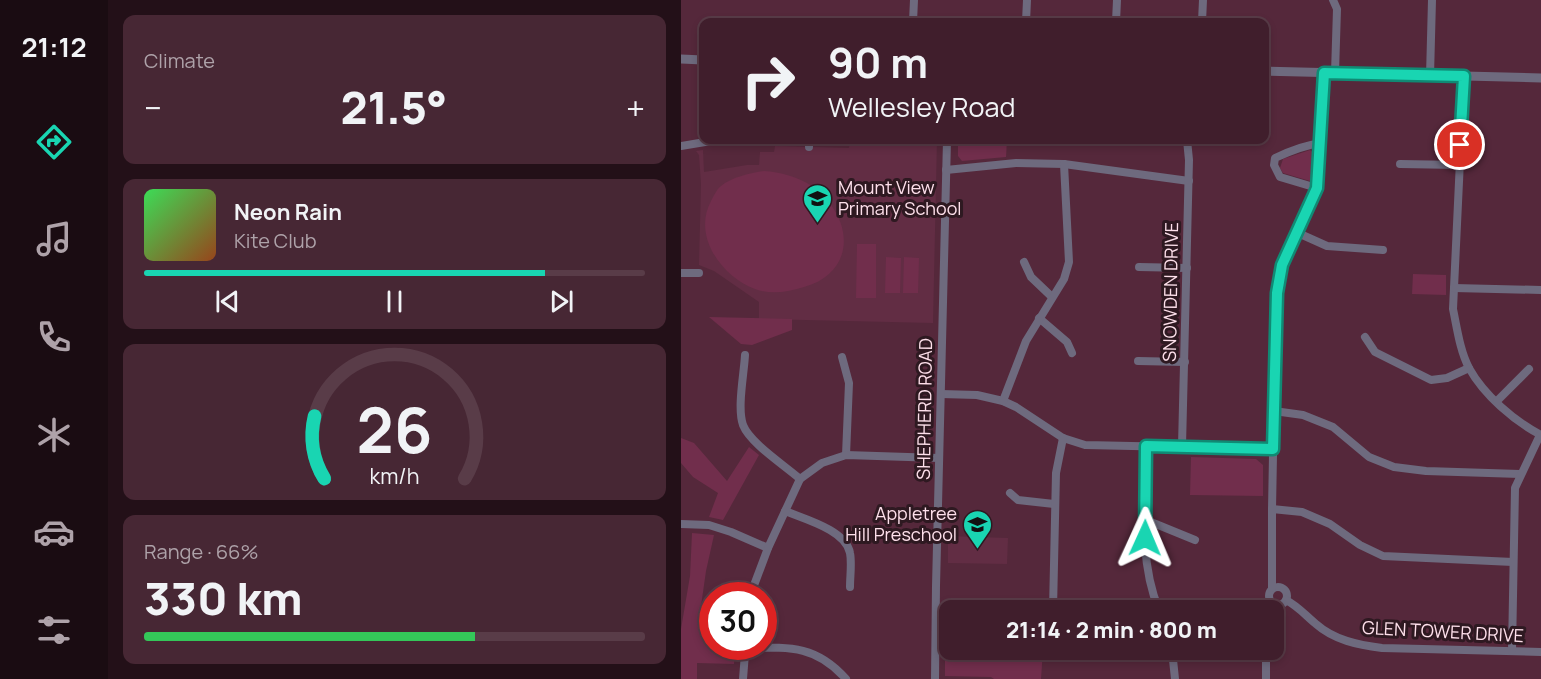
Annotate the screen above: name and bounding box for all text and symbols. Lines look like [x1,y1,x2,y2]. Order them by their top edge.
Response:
text: 21:12 [21,28,87,65]
text: 90 m [828,33,928,91]
icon: right [729,42,807,120]
text: Climate [144,47,215,74]
text: 21.5° [340,76,447,138]
text: − [144,85,162,130]
text: + [626,85,645,130]
text: Wellesley Road [828,88,1015,125]
pin [1434,119,1485,170]
icon: directions [33,121,75,163]
icon: arrive [1443,128,1476,161]
place label: Mount View Primary School [838,175,962,220]
school or university icon: Mount View Primary School [801,182,833,224]
text: Neon Rain [234,197,342,227]
icon: music [33,218,75,260]
street label: SNOWDEN DRIVE [1157,222,1183,362]
text: Kite Club [234,227,317,254]
icon: previous [211,285,244,318]
icon: pause [378,285,411,318]
icon: next [545,285,578,318]
icon: phone [33,316,75,358]
street label: SHEPHERD ROAD [911,338,937,480]
text: 26 [357,386,432,472]
icon: climate [33,414,75,456]
text: km/h [370,461,419,490]
place label: Appletree Hill Preschool [845,501,957,546]
position arrow [1113,506,1177,570]
school or university icon: Appletree Hill Preschool [962,508,994,550]
icon: car [33,511,75,553]
text: Range · 66% [144,538,259,565]
text: 330 km [144,567,303,629]
speed limit sign: 30 [699,582,777,660]
icon: filters [33,609,75,651]
text: 21:14 · 2 min · 800 m [1006,615,1217,645]
street label: GLEN TOWER DRIVE [1361,615,1525,647]

